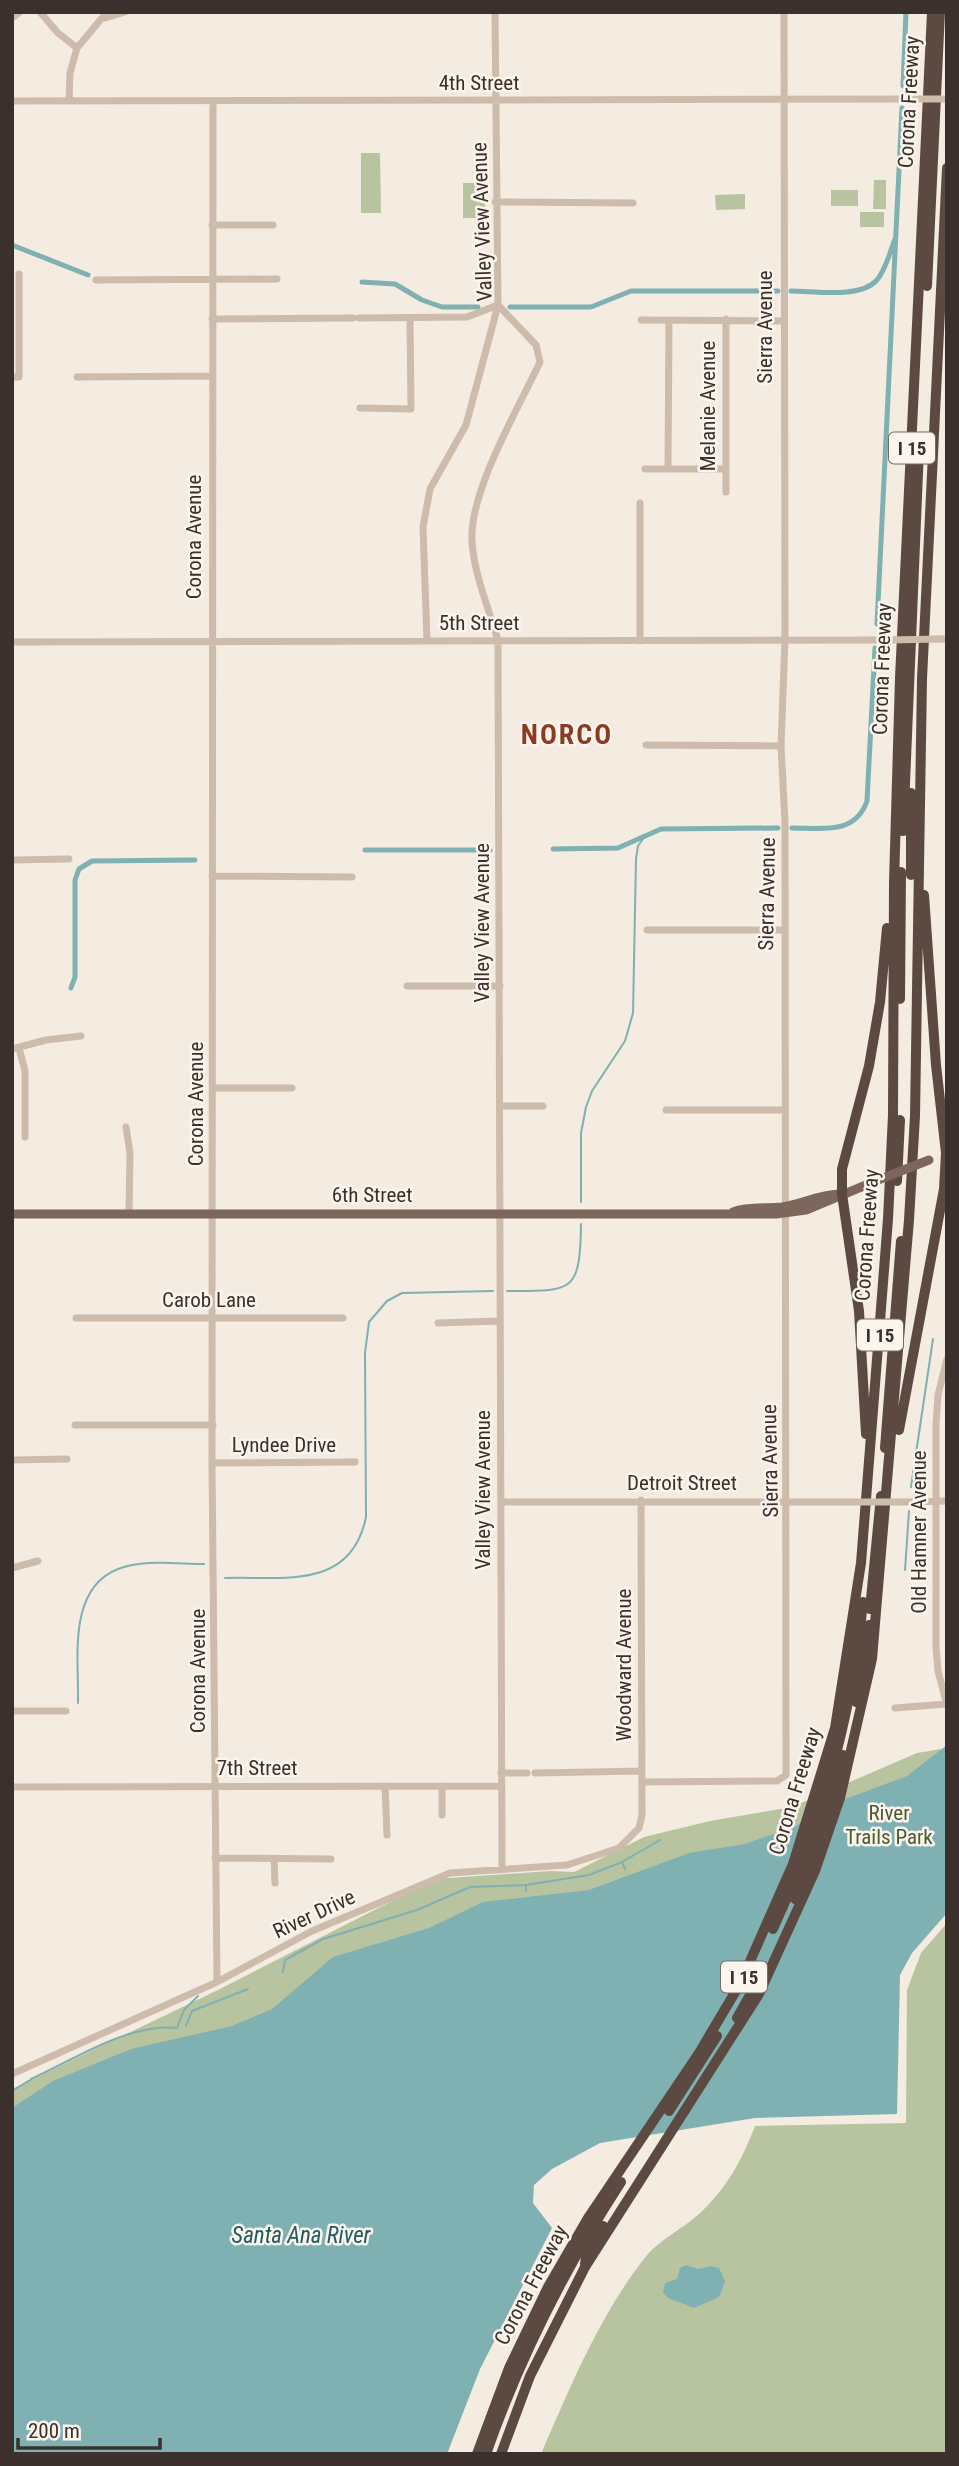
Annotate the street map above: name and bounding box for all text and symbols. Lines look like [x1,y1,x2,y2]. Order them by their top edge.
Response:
street label: Corona Freeway [894,35,924,169]
street label: 4th Street [439,71,519,95]
street label: Valley View Avenue [467,142,497,302]
street label: Sierra Avenue [753,270,777,384]
street label: Melanie Avenue [696,340,720,471]
road number: I 15 [889,432,935,463]
street label: Corona Avenue [182,475,206,599]
street label: Corona Freeway [868,602,896,736]
street label: 5th Street [439,611,519,635]
district label: NORCO [521,718,613,751]
street label: Sierra Avenue [754,837,780,951]
street label: Valley View Avenue [470,843,494,1003]
street label: Corona Avenue [184,1042,208,1166]
street label: Corona Freeway [850,1168,884,1302]
street label: 6th Street [332,1183,412,1207]
street label: Carob Lane [162,1288,256,1312]
road number: I 15 [857,1320,903,1350]
street label: Sierra Avenue [757,1404,783,1518]
street label: Valley View Avenue [471,1410,495,1570]
street label: Lyndee Drive [232,1433,336,1457]
street label: Old Hamner Avenue [907,1450,931,1614]
street label: Detroit Street [627,1471,737,1495]
street label: Woodward Avenue [612,1588,636,1741]
street label: Corona Avenue [186,1609,210,1733]
street label: Corona Freeway [764,1724,826,1858]
street label: 7th Street [217,1756,297,1780]
park label: River Trails Park [845,1801,933,1849]
street label: River Drive [269,1885,359,1943]
road number: I 15 [721,1962,767,1993]
street label: Corona Freeway [489,2221,573,2349]
water label: Santa Ana River [232,2222,372,2249]
scale bar [18,2406,159,2450]
text: 200 m [28,2419,80,2443]

